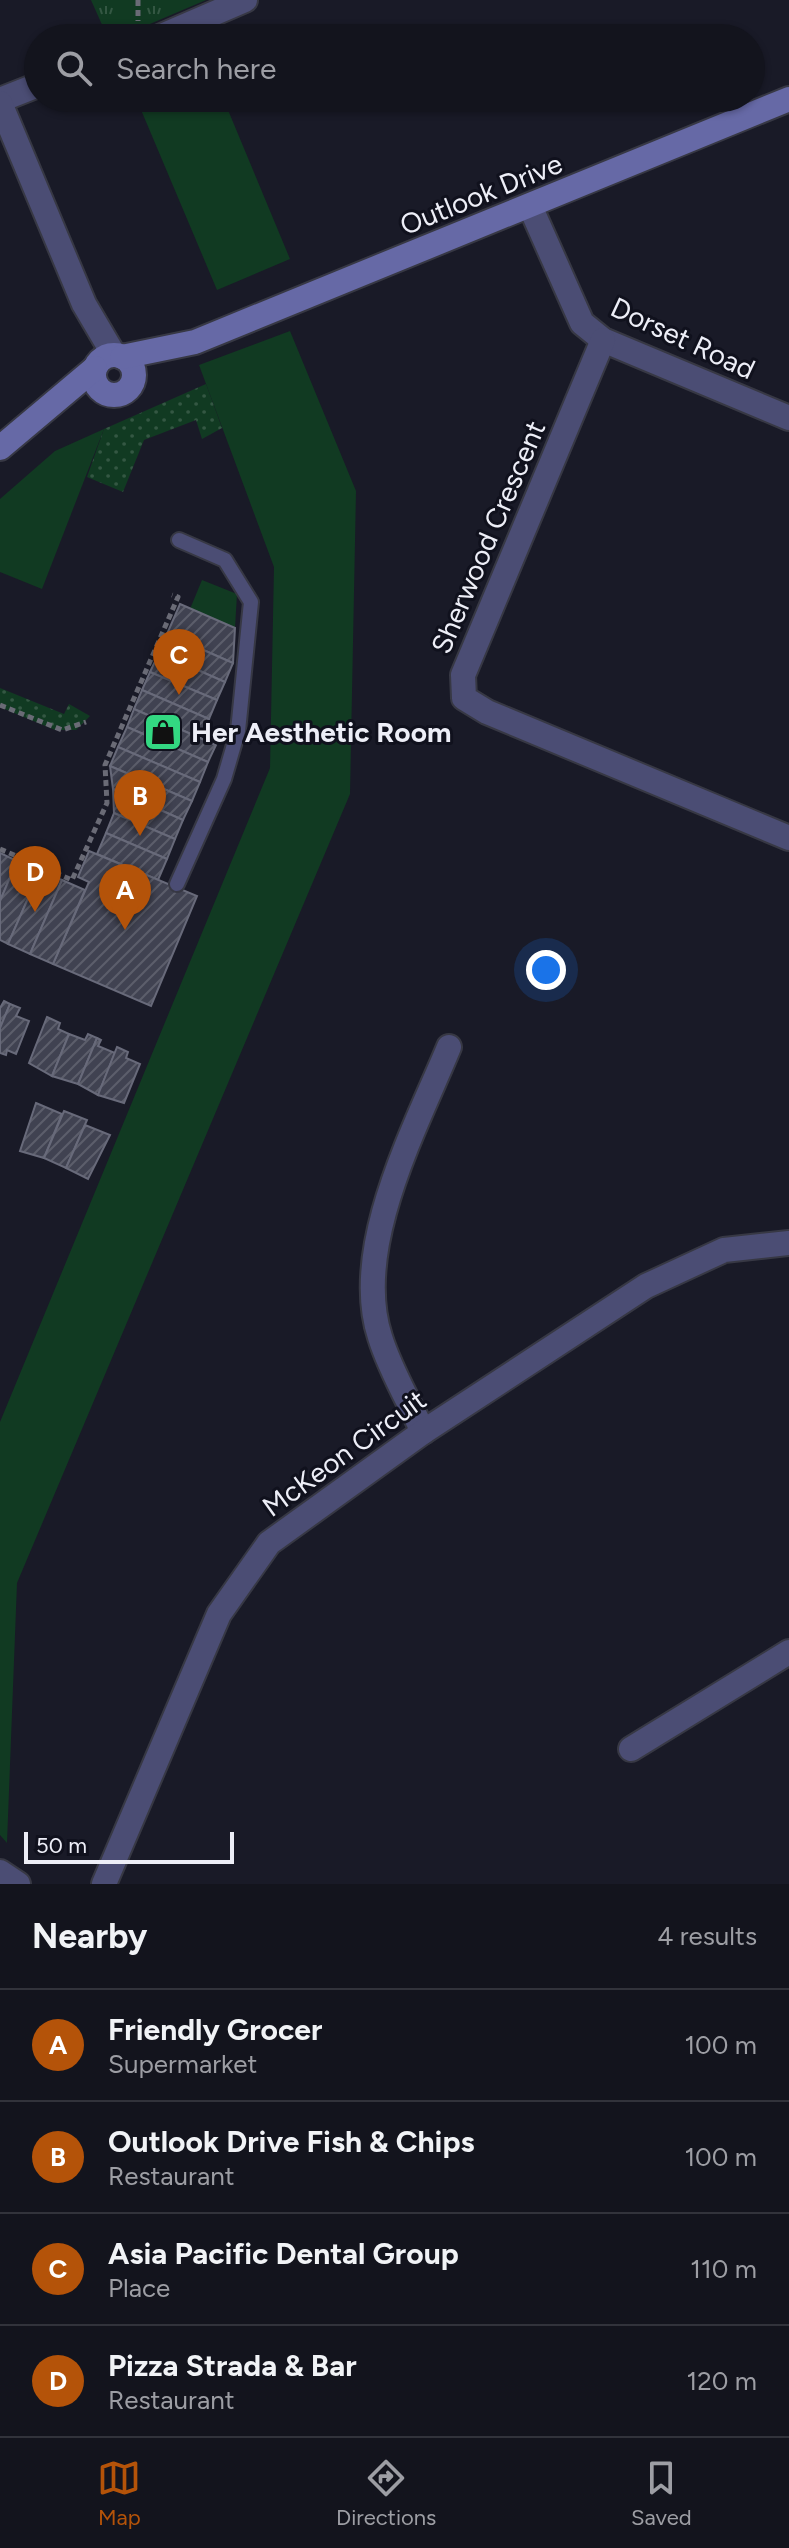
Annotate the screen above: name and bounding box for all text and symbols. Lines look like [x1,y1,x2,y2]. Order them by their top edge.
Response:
search box [24,24,765,112]
icon: search [52,46,96,90]
text: Search here [116,50,276,87]
street label: Outlook Drive [395,146,567,242]
street label: Dorset Road [605,290,761,386]
street label: Sherwood Crescent [424,415,552,659]
pin: C [153,629,205,695]
shop icon: Her Aesthetic Room [142,711,184,753]
place label: Her Aesthetic Room [191,715,451,749]
pin: B [114,770,166,836]
pin: D [9,846,61,912]
pin: A [99,864,151,930]
your location [526,950,566,990]
street label: McKeon Circuit [256,1382,432,1524]
scale bar [24,1828,234,1864]
text: 50 m [36,1832,87,1859]
text: Nearby [32,1916,147,1957]
text: 4 results [657,1920,757,1952]
text: Friendly Grocer [108,2011,322,2048]
text: A [49,2029,67,2061]
text: 100 m [684,2029,757,2061]
text: Supermarket [108,2048,257,2080]
text: Outlook Drive Fish & Chips [108,2123,474,2160]
text: B [50,2141,66,2173]
text: 100 m [684,2141,757,2173]
text: Restaurant [108,2160,235,2192]
text: Asia Pacific Dental Group [108,2235,459,2272]
text: C [49,2253,67,2285]
text: 110 m [690,2253,757,2285]
text: Place [108,2272,170,2304]
text: Pizza Strada & Bar [108,2347,357,2384]
text: D [49,2365,67,2397]
text: 120 m [687,2365,757,2397]
text: Restaurant [108,2384,235,2416]
tab: Map [97,2456,141,2531]
tab: Directions [336,2456,436,2531]
tab: Saved [631,2456,692,2531]

